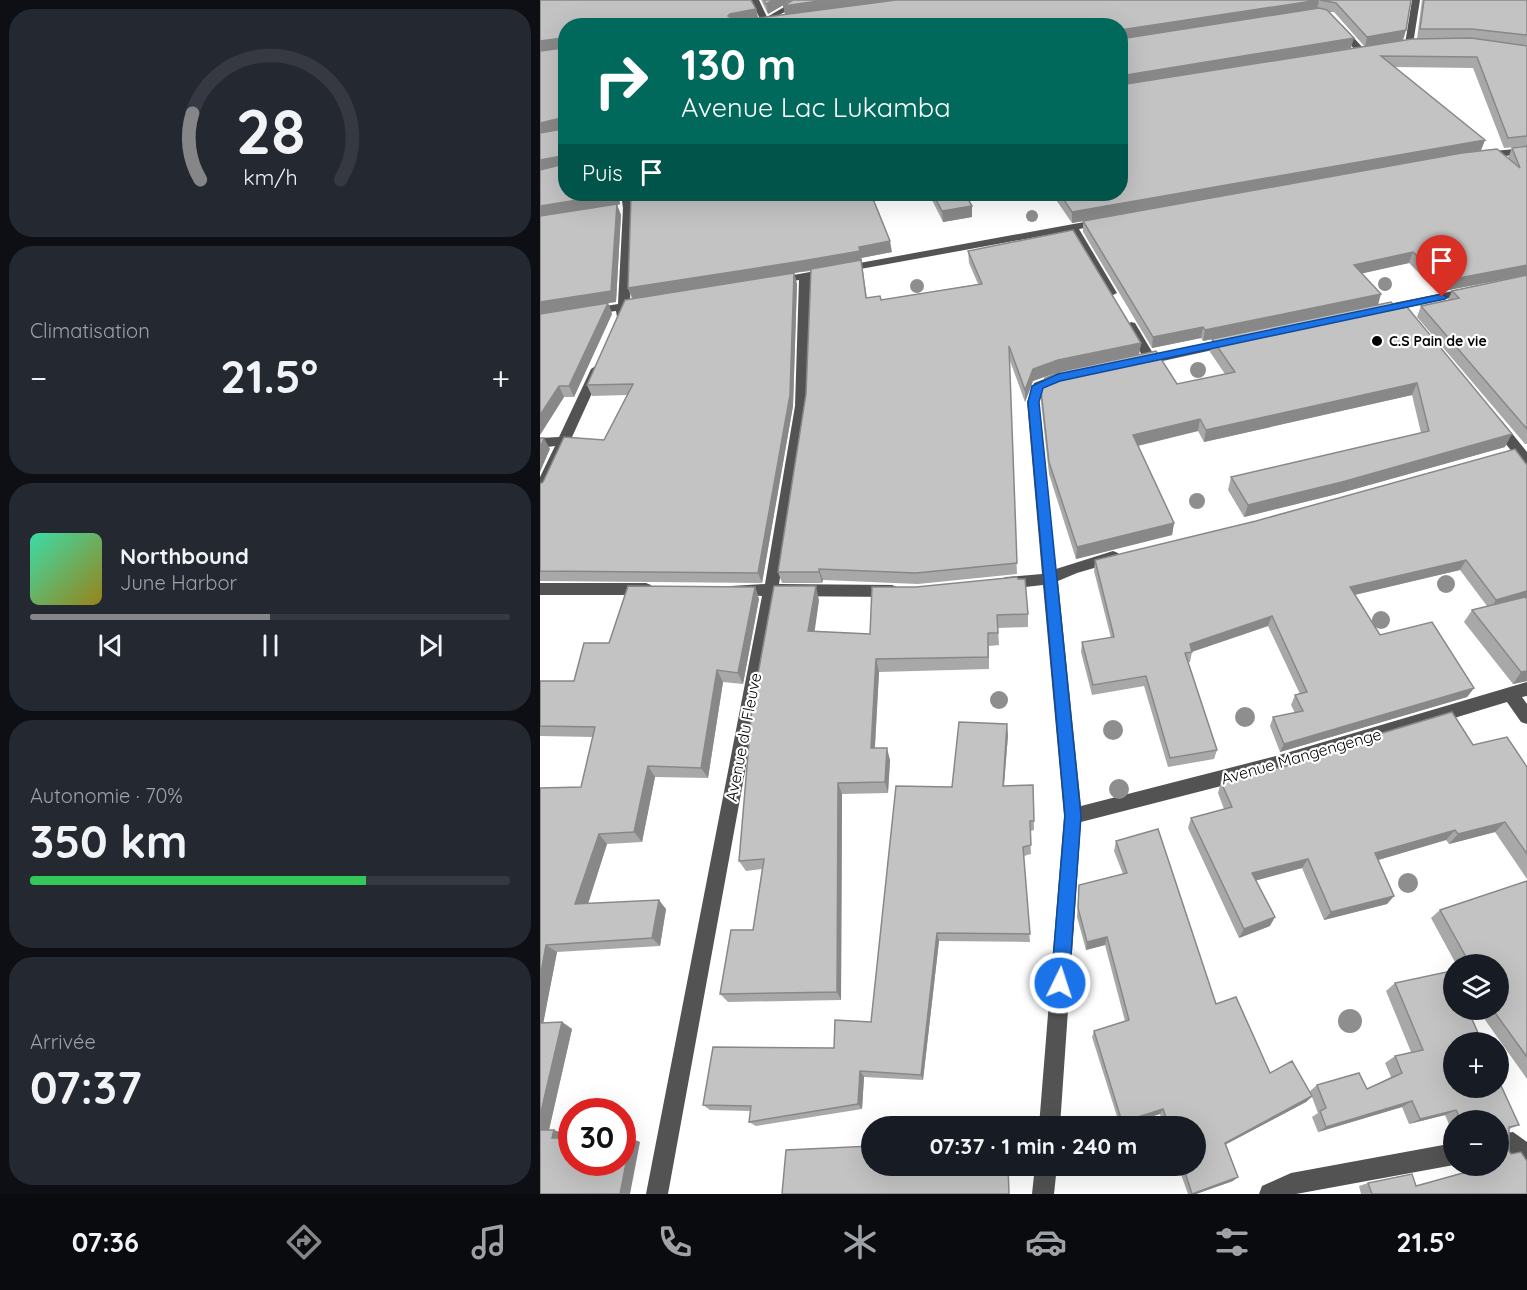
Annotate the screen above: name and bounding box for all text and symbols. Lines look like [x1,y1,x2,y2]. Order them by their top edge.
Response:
text: 130 m [681,38,796,91]
icon: right [582,42,660,120]
text: Avenue Lac Lukamba [681,90,951,124]
text: 28 [235,92,305,170]
icon: arrive [635,156,668,189]
text: Puis [582,159,623,187]
text: km/h [243,164,297,190]
pin [1416,235,1467,297]
icon: arrive [1425,244,1458,277]
text: Climatisation [30,318,150,343]
place label: C.S Pain de vie [1389,332,1487,350]
marker: C.S Pain de vie [1370,334,1384,348]
text: 21.5° [220,348,318,404]
text: − [30,357,47,398]
text: + [491,357,510,398]
text: Northbound [120,542,249,570]
text: June Harbor [120,570,237,595]
icon: previous [94,629,127,662]
icon: pause [254,629,287,662]
icon: next [414,629,447,662]
street label: Avenue du Fleuve [721,671,765,803]
street label: Avenue Mangengenge [1219,724,1383,788]
text: Autonomie · 70% [30,783,183,808]
text: 350 km [30,813,187,869]
position arrow [1028,951,1092,1015]
map controls [1443,954,1509,1176]
button: layers [1443,954,1509,1020]
text: Arrivée [30,1029,96,1054]
button: + [1443,1032,1509,1098]
text: 07:37 [30,1059,142,1115]
speed limit sign: 30 [558,1098,636,1176]
button: − [1443,1110,1509,1176]
text: 07:37 · 1 min · 240 m [930,1132,1137,1160]
icon: directions [283,1221,325,1263]
icon: music [468,1221,510,1263]
icon: phone [654,1221,696,1263]
icon: climate [839,1221,881,1263]
icon: car [1025,1221,1067,1263]
icon: filters [1211,1221,1253,1263]
text: 07:36 [72,1225,139,1259]
text: 21.5° [1396,1225,1455,1259]

